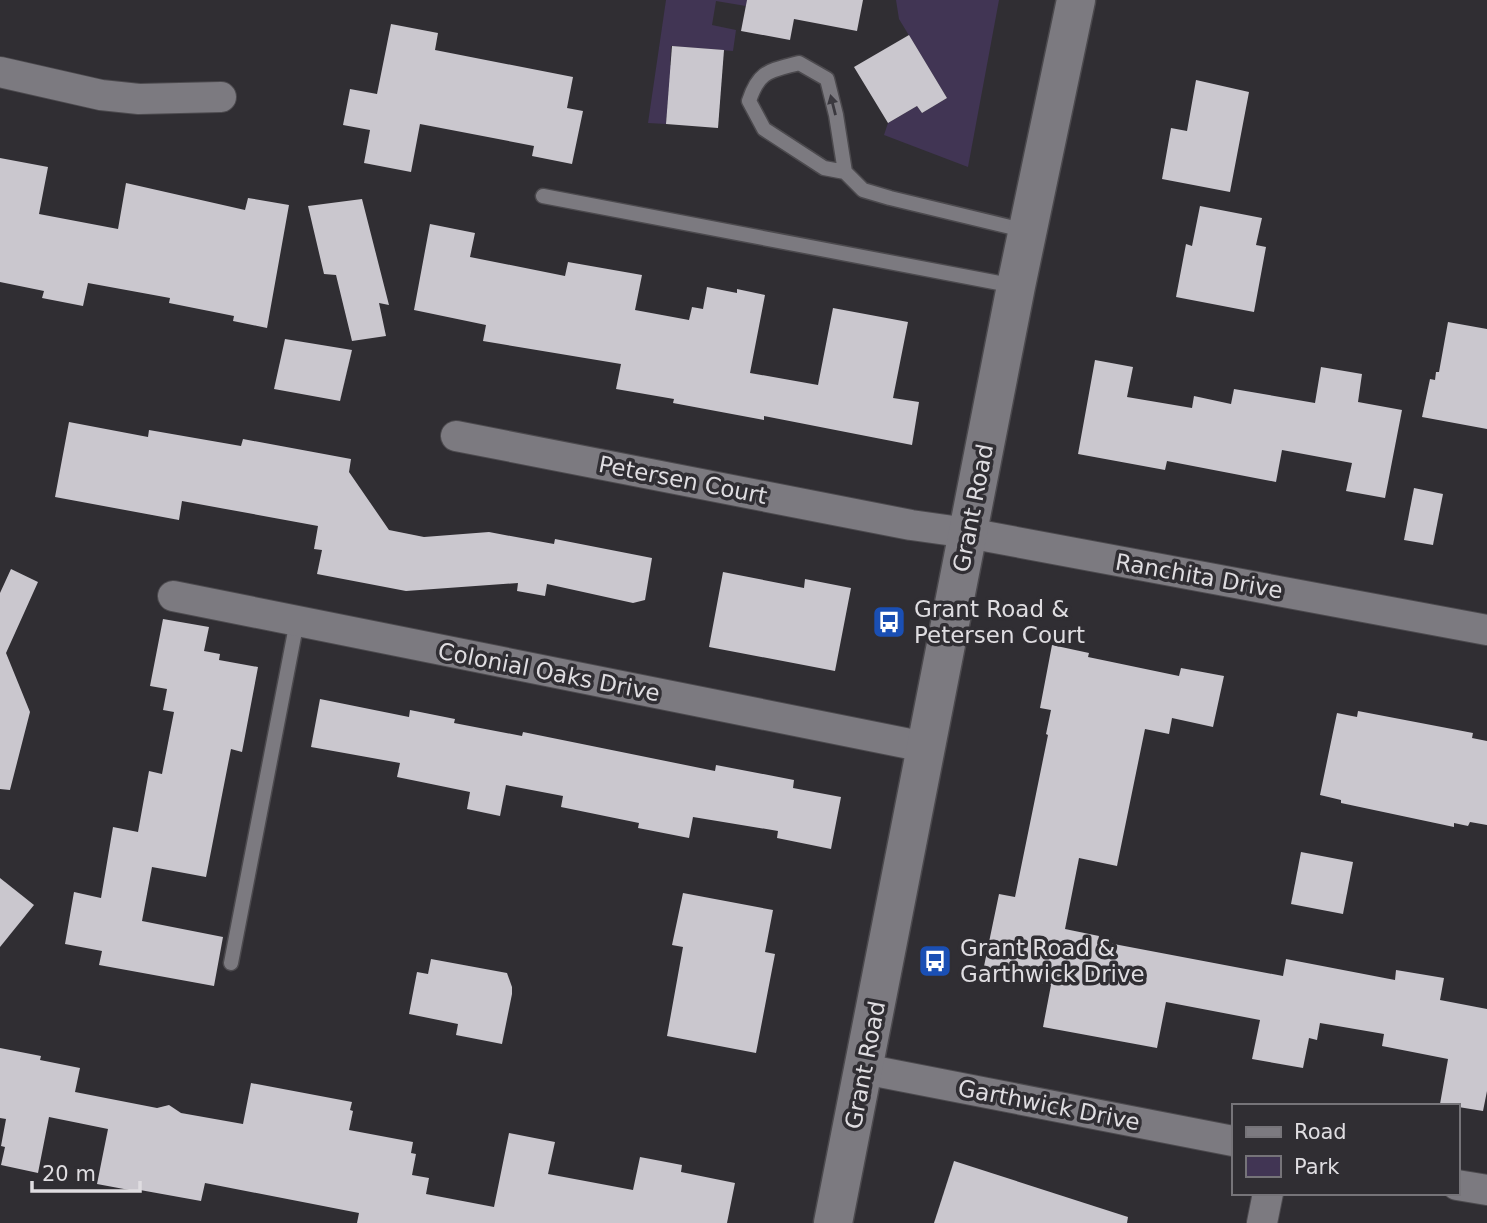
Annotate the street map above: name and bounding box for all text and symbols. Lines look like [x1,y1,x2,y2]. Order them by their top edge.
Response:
one-way arrow [828,94,839,116]
street label: Grant Road [948,442,998,574]
street label: Petersen Court [597,451,769,509]
street label: Ranchita Drive [1113,548,1285,604]
place label: Grant Road & Petersen Court [914,596,1085,648]
bus stop icon: Grant Road & Petersen Court [870,603,908,641]
street label: Colonial Oaks Drive [436,638,662,706]
place label: Grant Road & Garthwick Drive [960,935,1145,987]
bus stop icon: Grant Road & Garthwick Drive [916,942,954,980]
street label: Grant Road [840,999,890,1131]
street label: Garthwick Drive [956,1075,1142,1135]
legend [1232,1104,1459,1195]
text: Road [1294,1120,1347,1144]
scale bar [32,1150,140,1194]
text: Park [1294,1155,1340,1179]
text: 20 m [42,1162,96,1186]

